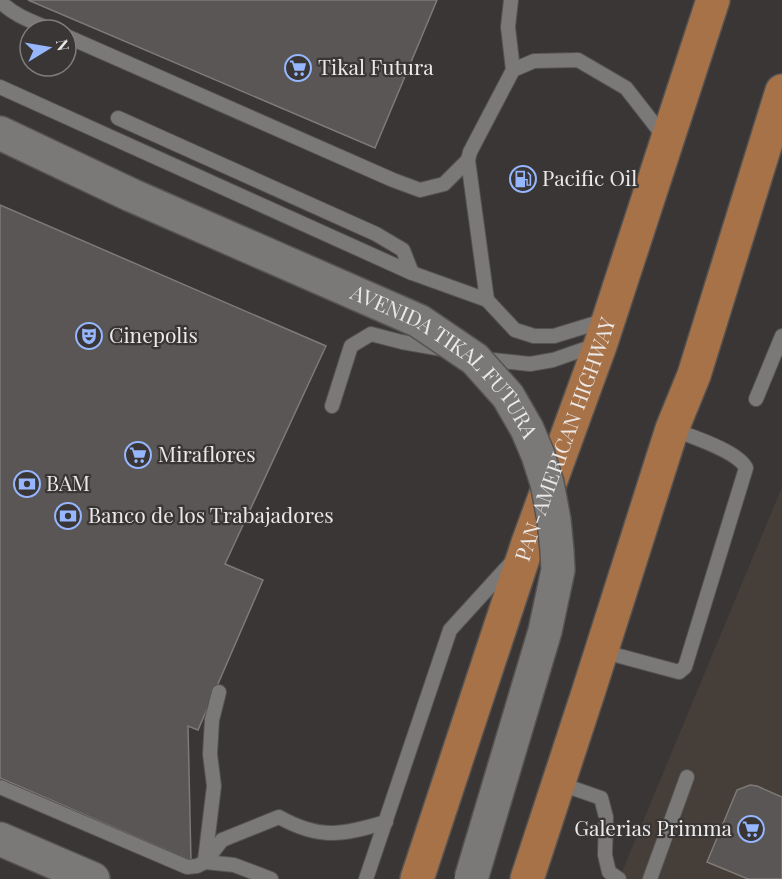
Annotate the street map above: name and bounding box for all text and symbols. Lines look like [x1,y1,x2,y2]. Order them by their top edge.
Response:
north arrow [18,18,78,78]
text: N [52,37,75,53]
place label: Tikal Futura [318,52,434,80]
supermarket icon: Tikal Futura [283,53,313,83]
place label: Pacific Oil [542,163,637,191]
fuel station icon: Pacific Oil [508,164,538,194]
street label: AVENIDA TIKAL FUTURA [346,277,546,443]
street label: PAN-AMERICAN HIGHWAY [507,313,621,564]
place label: Cinepolis [109,320,198,348]
theatre icon: Cinepolis [74,321,104,351]
place label: Miraflores [158,439,256,467]
supermarket icon: Miraflores [123,440,153,470]
place label: BAM [46,468,90,496]
bank icon: BAM [12,469,42,499]
place label: Banco de los Trabajadores [88,500,334,528]
bank icon: Banco de los Trabajadores [53,501,83,531]
place label: Galerias Primma [574,813,733,841]
supermarket icon: Galerias Primma [736,814,766,844]

